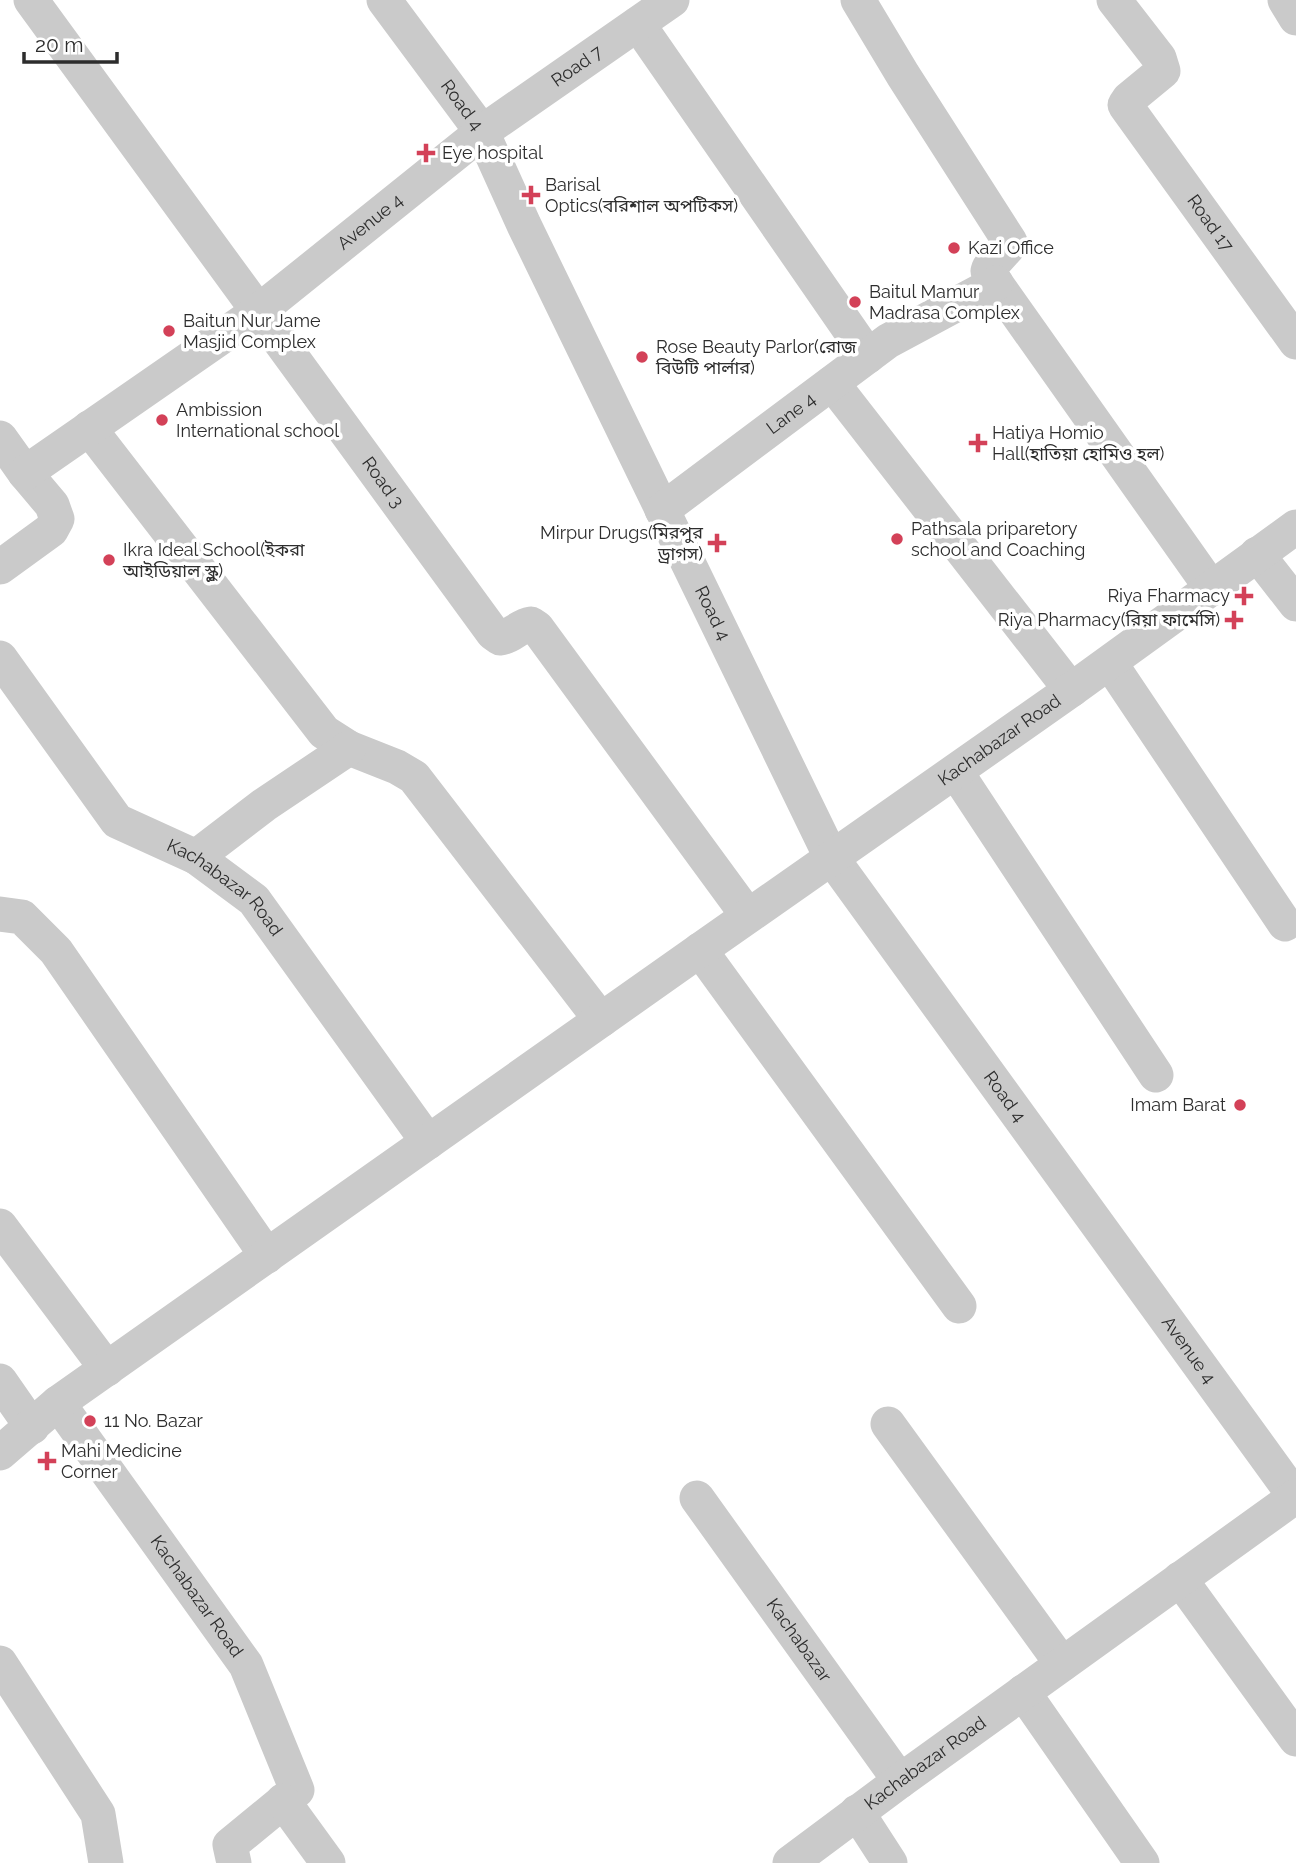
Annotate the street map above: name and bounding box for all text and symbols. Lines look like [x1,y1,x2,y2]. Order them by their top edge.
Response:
scale bar [24,21,117,65]
text: 20 m [35,32,83,57]
street label: Road 7 [547,41,606,91]
street label: Road 4 [437,75,488,134]
place label: Eye hospital [442,142,543,163]
marker: Eye hospital [416,143,436,163]
place label: Barisal Optics(বরিশাল অপটিকস) [545,174,738,216]
marker: Barisal Optics(বরিশাল অপটিকস) [523,187,539,203]
street label: Avenue 4 [333,189,407,254]
street label: Road 17 [1183,190,1238,256]
place label: Kazi Office [968,237,1054,258]
marker: Kazi Office [946,240,962,256]
place label: Baitul Mamur Madrasa Complex [869,281,1020,323]
marker: Baitul Mamur Madrasa Complex [847,294,863,310]
place label: Baitun Nur Jame Masjid Complex [183,310,321,352]
marker: Baitun Nur Jame Masjid Complex [161,323,177,339]
place label: Rose Beauty Parlor(রোজ বিউটি পার্লার) [655,336,857,378]
marker: Rose Beauty Parlor(রোজ বিউটি পার্লার) [634,349,650,365]
street label: Lane 4 [762,388,819,438]
place label: Ambission International school [176,399,339,441]
marker: Ambission International school [154,412,170,428]
place label: Hatiya Homio Hall(হাতিয়া হোমিও হল) [992,422,1165,464]
marker: Hatiya Homio Hall(হাতিয়া হোমিও হল) [970,435,986,451]
street label: Road 3 [358,453,409,511]
place label: Pathsala priparetory school and Coaching [911,518,1085,560]
place label: Mirpur Drugs(মিরপুর ড্রাগস) [540,522,703,564]
marker: Pathsala priparetory school and Coaching [889,531,905,547]
marker: Mirpur Drugs(মিরপুর ড্রাগস) [709,535,725,551]
place label: Ikra Ideal School(ইকরা আইডিয়াল স্কুল) [122,539,305,583]
marker: Ikra Ideal School(ইকরা আইডিয়াল স্কুল) [101,552,117,568]
street label: Road 4 [691,582,735,644]
place label: Riya Fharmacy [1107,585,1230,606]
marker: Riya Fharmacy [1236,588,1252,604]
place label: Riya Pharmacy(রিয়া ফার্মেসি) [998,609,1220,630]
marker: Riya Pharmacy(রিয়া ফার্মেসি) [1226,612,1242,628]
street label: Kachabazar Road [934,690,1065,790]
street label: Kachabazar Road [164,834,287,940]
street label: Road 4 [980,1067,1031,1126]
place label: Imam Barat [1130,1094,1226,1115]
marker: Imam Barat [1232,1097,1248,1113]
street label: Avenue 4 [1158,1312,1220,1387]
place label: 11 No. Bazar [104,1410,204,1431]
marker: 11 No. Bazar [82,1413,98,1429]
place label: Mahi Medicine Corner [61,1440,182,1482]
marker: Mahi Medicine Corner [39,1453,55,1469]
street label: Kachabazar Road [146,1531,248,1661]
street label: Kachabazar [762,1594,837,1686]
street label: Kachabazar Road [860,1712,990,1814]

